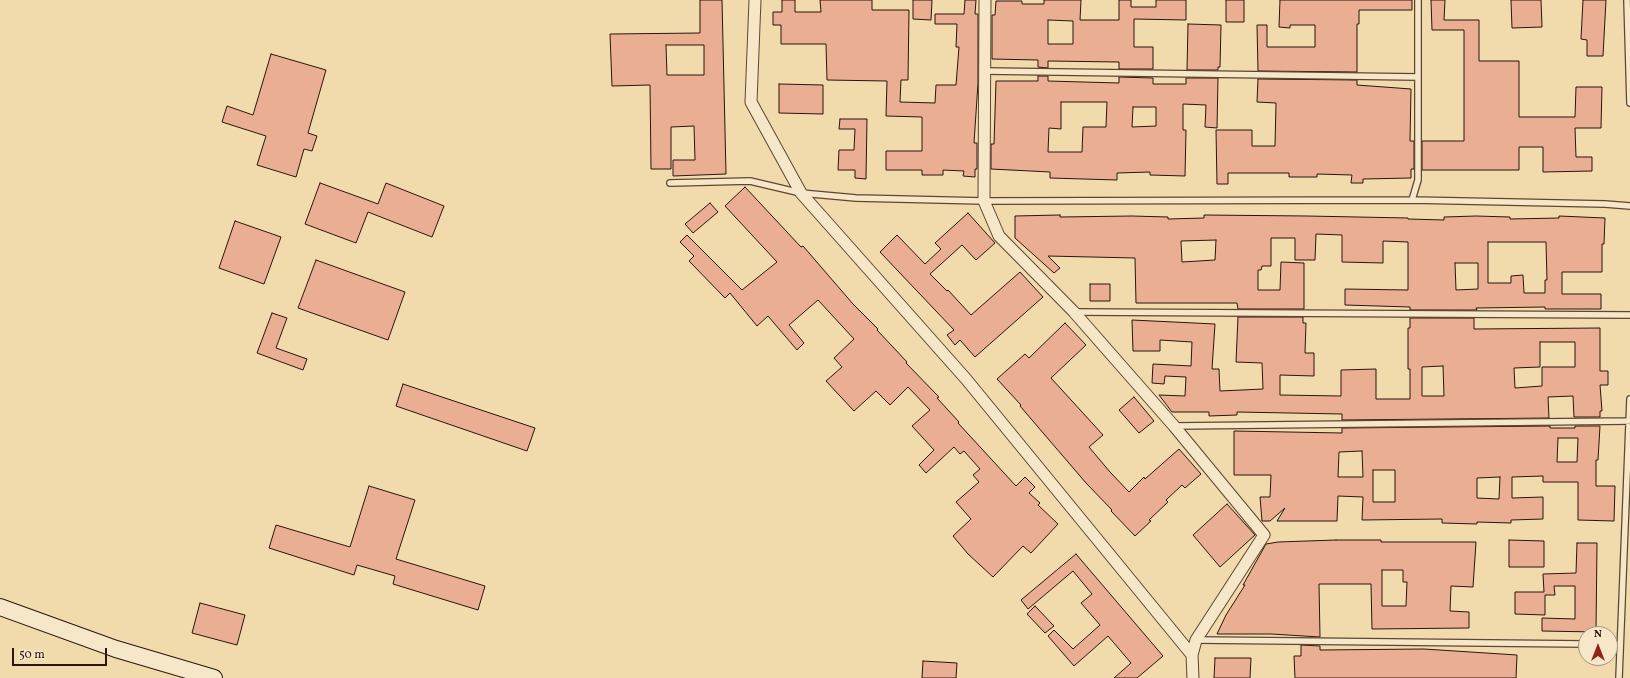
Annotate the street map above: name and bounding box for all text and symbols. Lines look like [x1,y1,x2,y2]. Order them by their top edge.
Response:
north arrow [1578,626,1618,666]
text: N [1594,627,1602,642]
scale bar [14,640,109,666]
text: 50 m [19,647,45,663]

